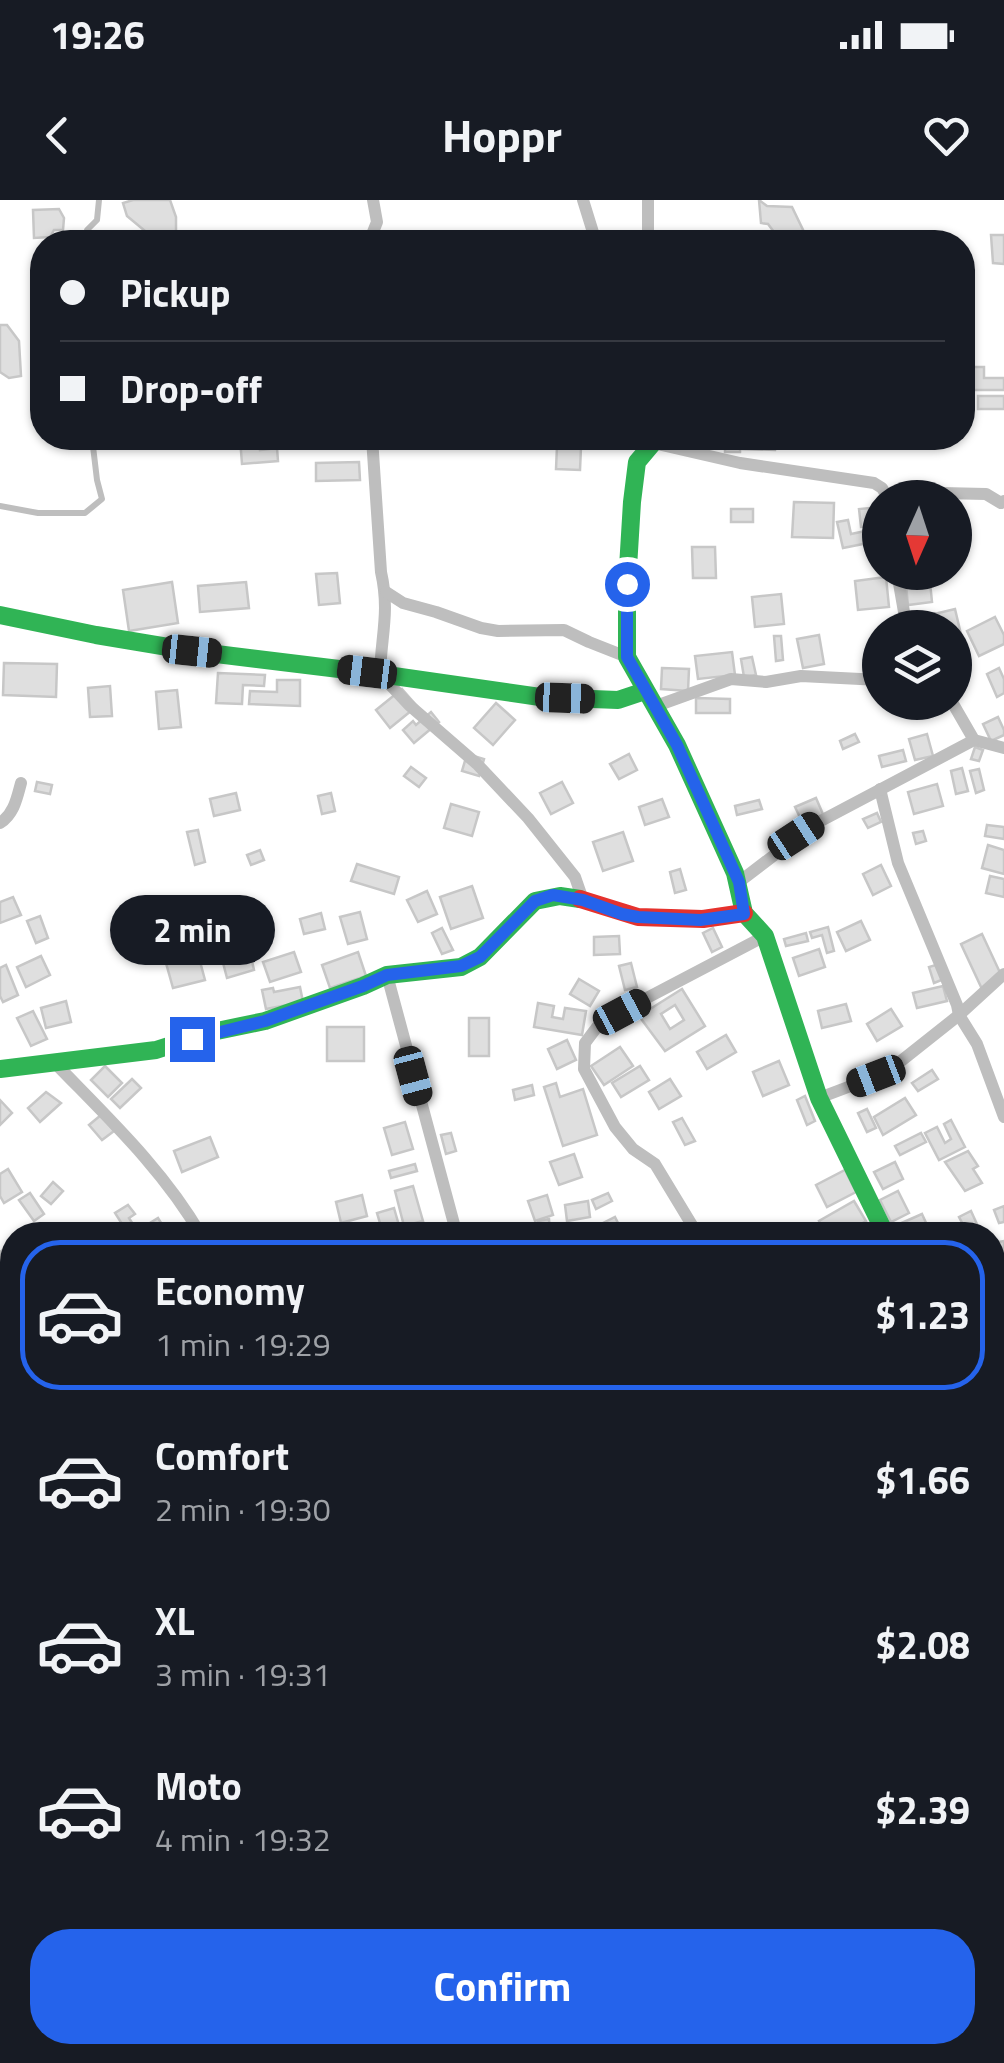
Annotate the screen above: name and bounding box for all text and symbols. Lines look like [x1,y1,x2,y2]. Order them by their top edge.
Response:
text: 19:26 [50,6,145,64]
text: Hoppr [442,101,562,169]
icon: back [30,108,85,163]
icon: heart [919,108,974,163]
text: Pickup [120,264,230,322]
text: Drop-off [120,360,262,418]
north arrow [862,480,972,590]
map controls [862,480,972,720]
route start [605,562,650,607]
button: layers [862,610,972,720]
car [161,633,223,669]
car [335,653,399,691]
car [534,682,596,714]
car [763,807,829,865]
callout: 2 min [110,894,274,964]
text: 2 min [154,906,231,954]
car [588,985,656,1039]
route end [170,1017,215,1062]
car [391,1043,435,1109]
car [843,1051,909,1101]
text: Economy [155,1262,305,1320]
icon: car [35,1270,125,1360]
text: $1.23 [875,1286,970,1344]
text: 1 min · 19:29 [155,1320,331,1368]
text: Comfort [155,1427,289,1485]
icon: car [35,1435,125,1525]
text: $1.66 [875,1451,970,1509]
text: 2 min · 19:30 [155,1485,331,1533]
text: XL [155,1592,195,1650]
icon: car [35,1600,125,1690]
text: $2.08 [875,1616,970,1674]
text: 3 min · 19:31 [155,1650,331,1698]
text: Moto [155,1757,242,1815]
icon: car [35,1765,125,1855]
text: $2.39 [875,1781,970,1839]
text: 4 min · 19:32 [155,1815,331,1863]
button: Confirm [30,1929,975,2044]

